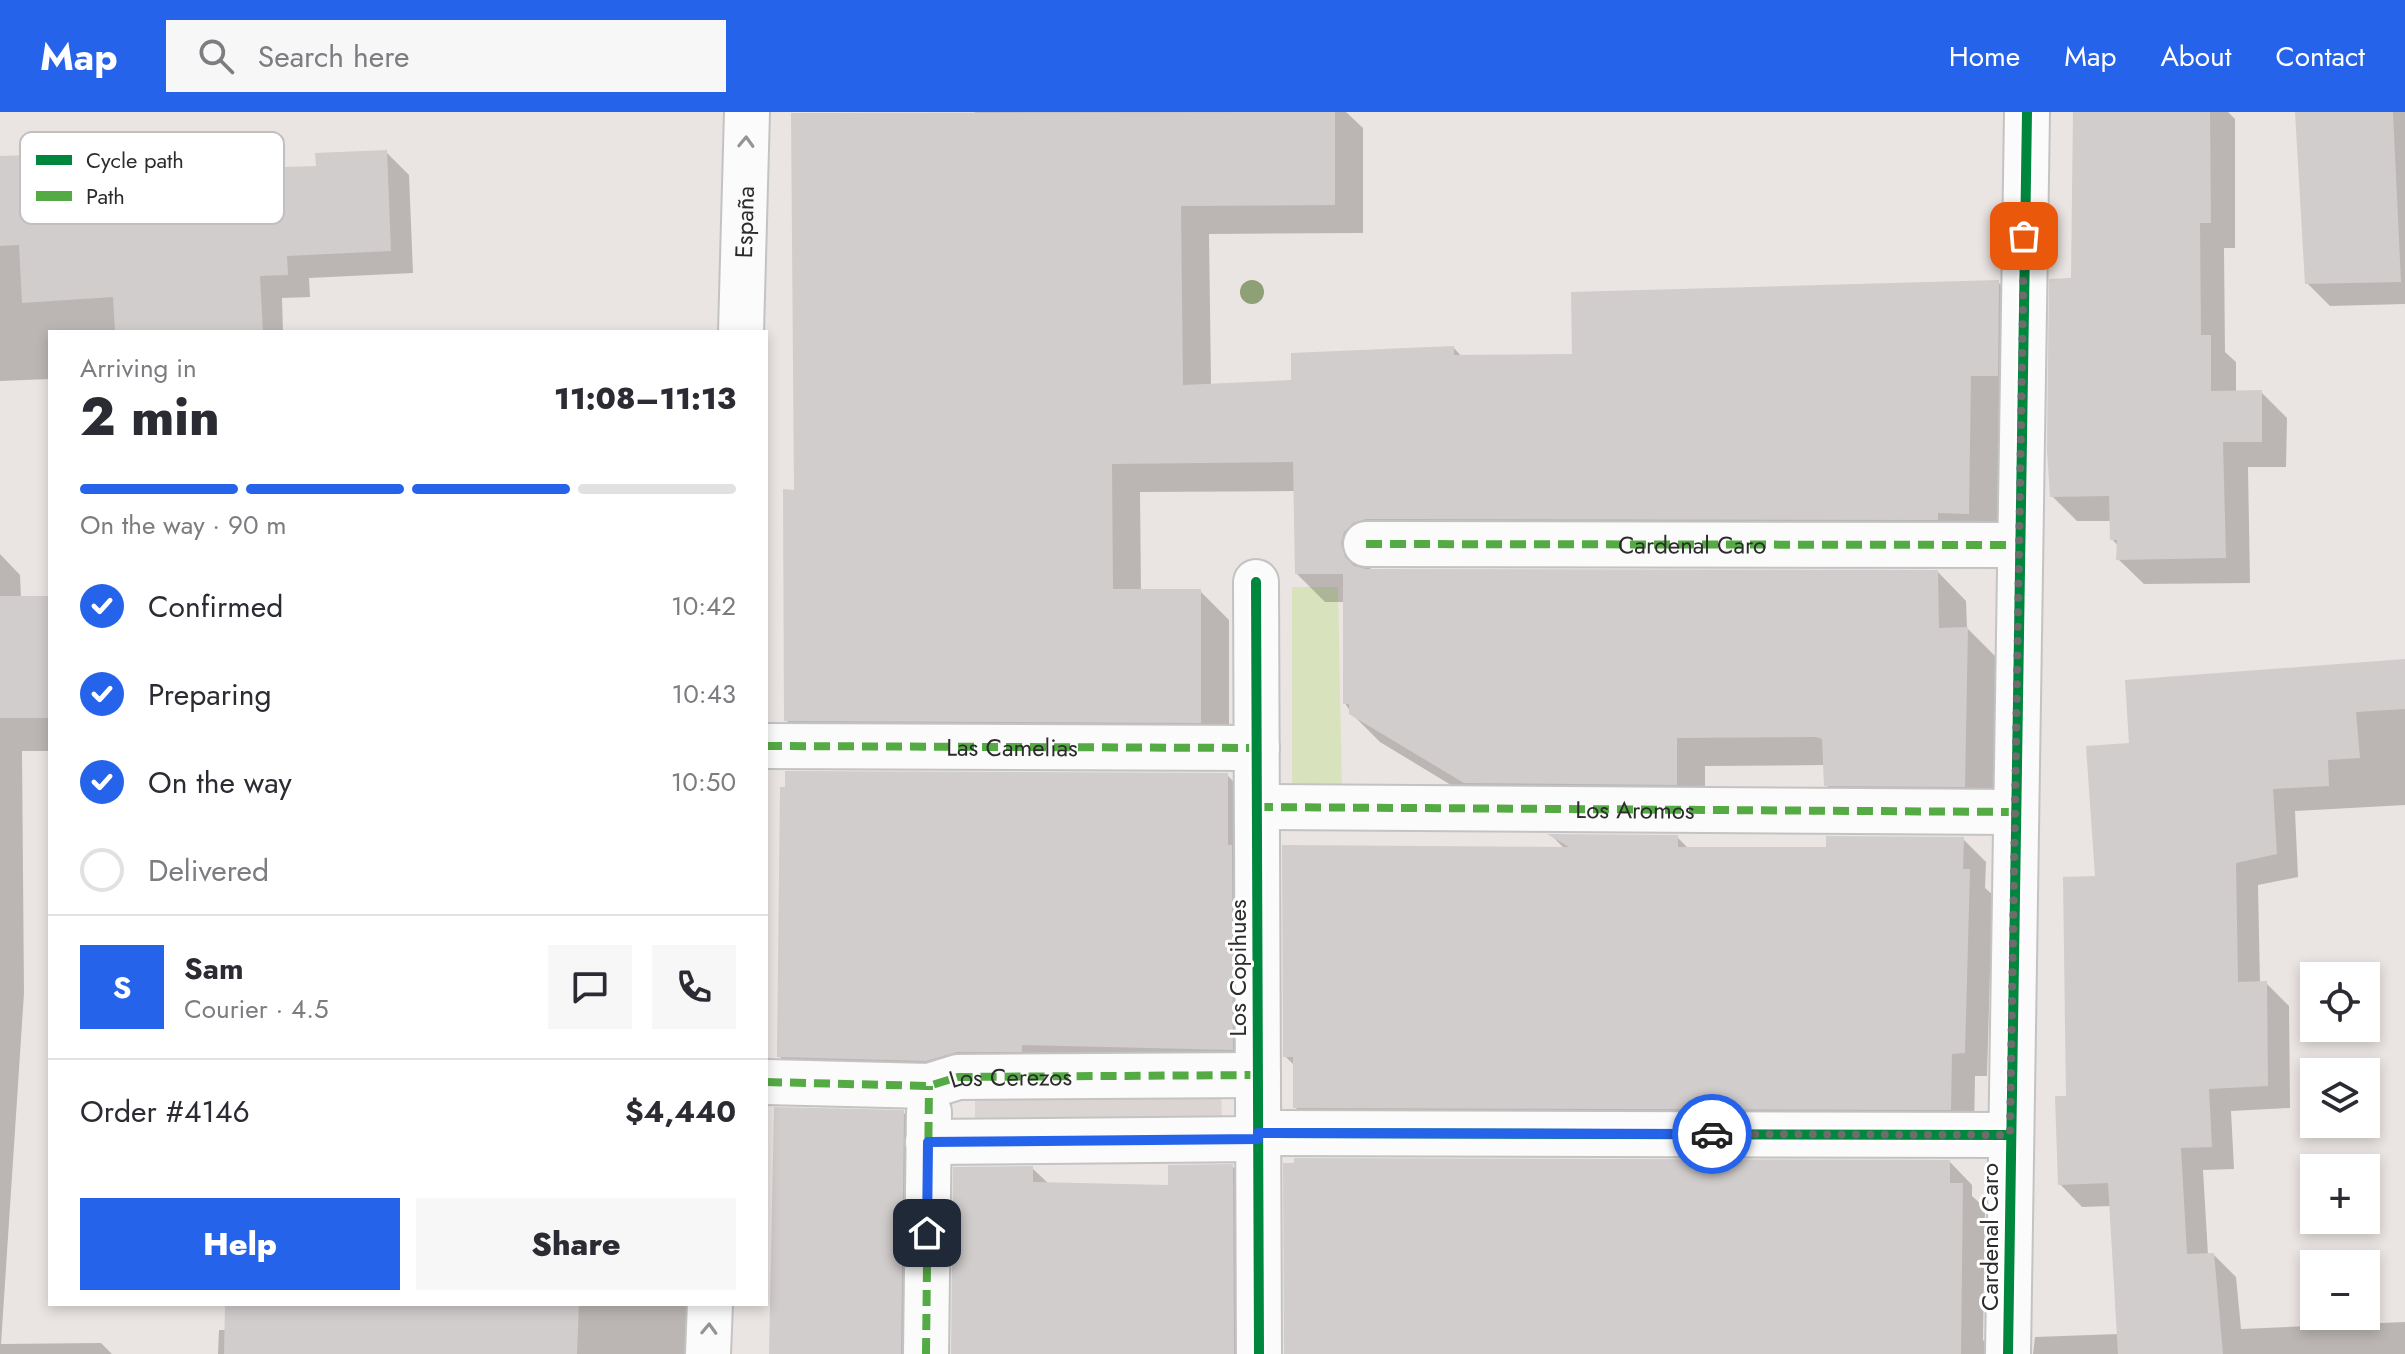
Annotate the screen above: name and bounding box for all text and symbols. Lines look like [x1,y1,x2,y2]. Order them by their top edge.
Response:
search box [166,20,726,92]
text: Map [40,29,118,84]
icon: search [194,34,238,78]
text: Search here [258,35,410,78]
text: Home [1949,36,2020,77]
text: Map [2064,36,2116,77]
text: About [2160,36,2232,77]
text: Contact [2276,36,2365,77]
legend [20,132,284,224]
one-way arrow [738,135,755,148]
text: Cycle path [86,144,184,176]
text: Path [86,180,125,212]
street label: España [726,185,762,259]
pin [1990,202,2058,270]
icon: bag [2002,214,2046,258]
text: Arriving in [80,349,197,387]
text: 11:08–11:13 [554,377,736,420]
text: 2 min [80,379,220,455]
text: On the way · 90 m [80,506,287,544]
street label: Cardenal Caro [1618,527,1766,562]
icon: check [80,584,124,628]
text: Confirmed [148,585,283,628]
text: 10:42 [671,587,736,625]
icon: check [80,672,124,716]
text: Preparing [148,673,272,716]
text: 10:43 [672,675,736,713]
street label: Las Camelias [946,729,1078,765]
icon: check [80,760,124,804]
text: On the way [148,761,292,804]
text: 10:50 [671,763,736,801]
street label: Los Aromos [1575,792,1695,827]
text: Delivered [148,849,269,892]
street label: Los Copihues [1220,899,1255,1037]
button: chat [548,945,632,1029]
button: phone [652,945,736,1029]
text: Sam [184,947,244,990]
map controls [2300,962,2380,1330]
button: locate [2300,962,2380,1042]
text: S [113,966,131,1009]
text: Courier · 4.5 [184,990,329,1028]
button: layers [2300,1058,2380,1138]
street label: Los Cerezos [944,1059,1072,1096]
text: Order #4146 [80,1090,250,1133]
text: $4,440 [625,1090,736,1133]
courier [1672,1094,1752,1174]
icon: car [1690,1112,1734,1156]
button: + [2300,1154,2380,1234]
street label: Cardenal Caro [1972,1163,2007,1311]
button: Help [80,1198,400,1290]
button: Share [416,1198,736,1290]
pin [893,1199,961,1267]
icon: home [905,1211,949,1255]
button: − [2300,1250,2380,1330]
one-way arrow [701,1322,718,1335]

